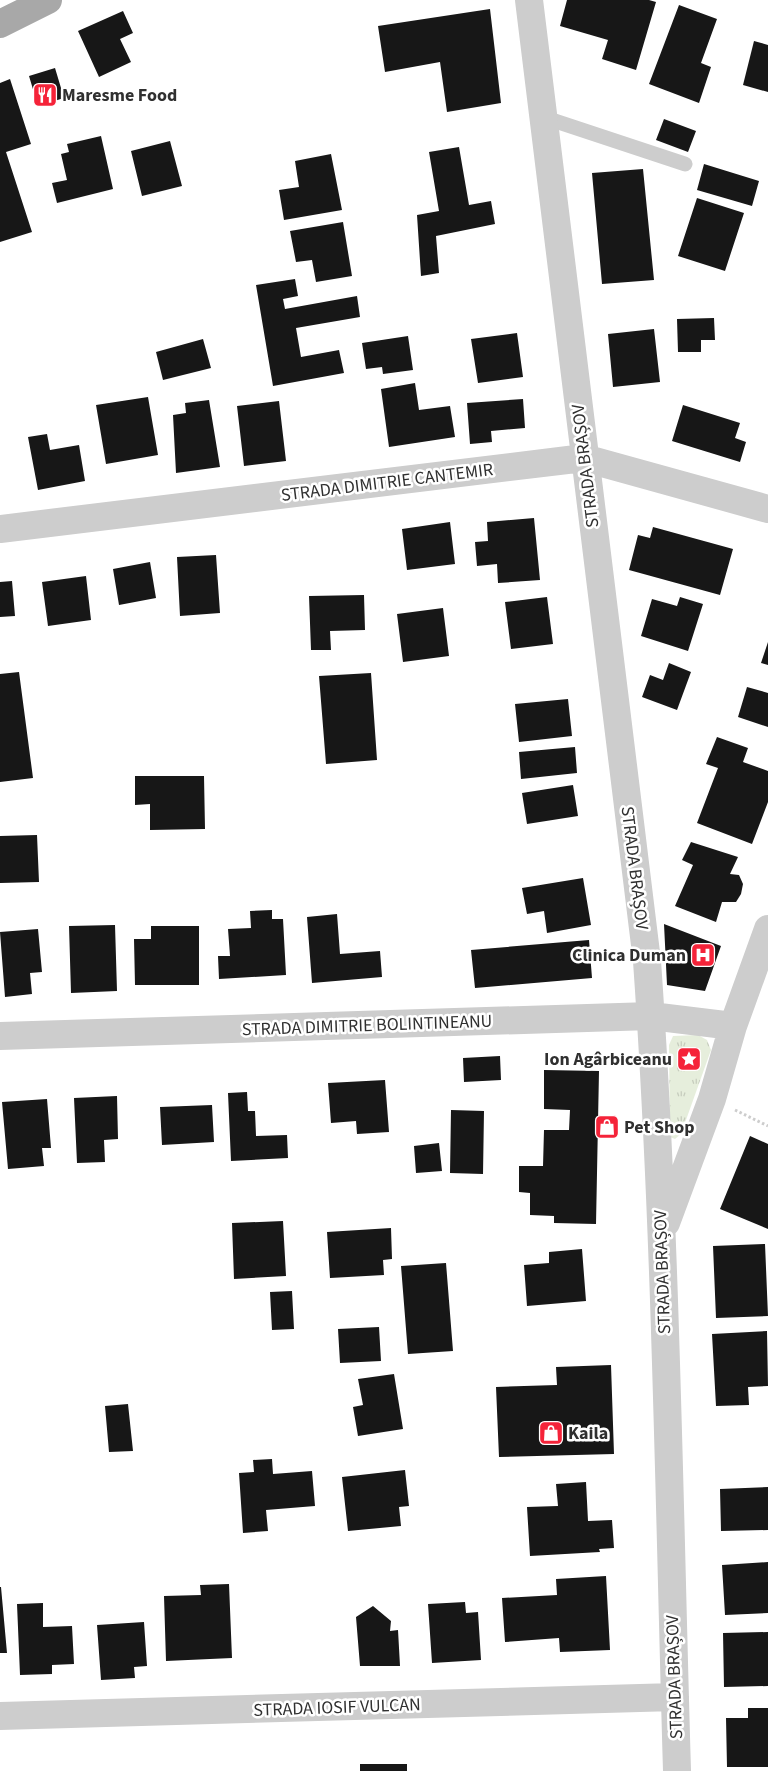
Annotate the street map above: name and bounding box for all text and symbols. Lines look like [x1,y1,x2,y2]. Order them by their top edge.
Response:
restaurant icon: Maresme Food [32,82,58,108]
place label: Maresme Food [62,83,177,108]
street label: STRADA BRAȘOV [565,402,605,529]
street label: STRADA DIMITRIE CANTEMIR [280,457,494,508]
street label: STRADA BRAȘOV [615,805,655,932]
hospital icon: Clinica Duman [690,942,716,968]
place label: Clinica Duman [572,943,686,968]
street label: STRADA DIMITRIE BOLINTINEANU [241,1009,493,1042]
place icon: Ion Agârbiceanu [676,1046,702,1072]
place label: Ion Agârbiceanu [544,1047,672,1072]
shop icon: Pet Shop [594,1114,620,1140]
place label: Pet Shop [624,1115,695,1140]
street label: STRADA BRAȘOV [648,1209,677,1335]
shop icon: Kaila [538,1420,564,1446]
place label: Kaila [568,1421,608,1446]
street label: STRADA BRAȘOV [660,1614,689,1740]
street label: STRADA IOSIF VULCAN [253,1692,421,1723]

